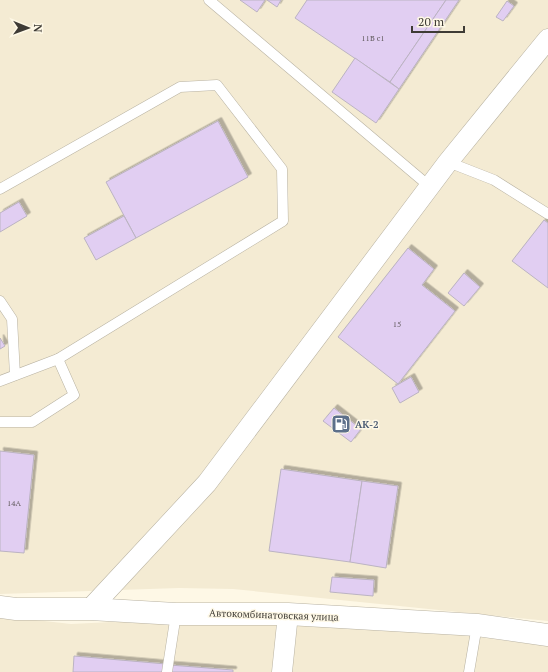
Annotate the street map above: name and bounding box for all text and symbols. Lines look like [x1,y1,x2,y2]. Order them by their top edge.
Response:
north arrow [8,8,48,48]
scale bar [412,8,464,34]
text: 20 m [418,14,445,29]
text: N [31,24,45,33]
house number: 11Б с1 [361,33,385,43]
house number: 15 [393,319,401,329]
fuel station icon: АК-2 [330,413,352,435]
place label: АК-2 [355,418,379,431]
house number: 14А [7,498,22,508]
street label: Автокомбинатовская улица [209,606,339,624]

